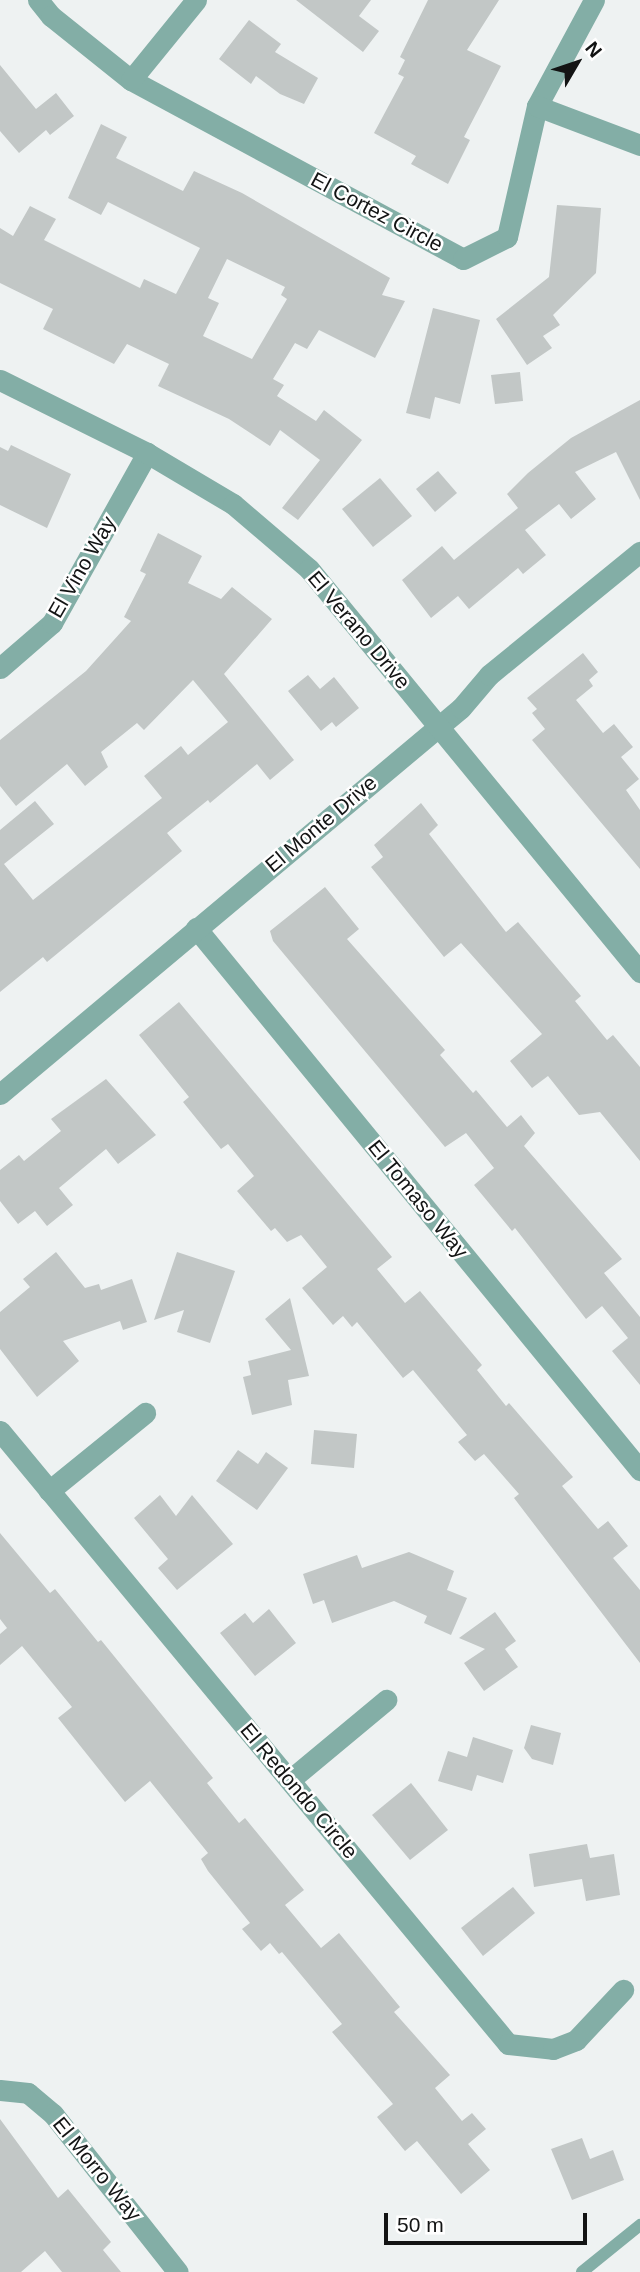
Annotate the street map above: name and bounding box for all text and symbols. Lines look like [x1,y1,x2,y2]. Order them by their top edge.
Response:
north arrow [542,28,612,98]
text: N [581,38,606,61]
street label: El Cortez Circle [307,167,447,257]
street label: El Vino Way [43,512,121,622]
street label: El Verano Drive [302,566,416,694]
street label: El Monte Drive [260,770,382,878]
street label: El Tomaso Way [363,1135,473,1263]
street label: El Redondo Circle [235,1718,363,1864]
street label: El Morro Way [47,2112,147,2226]
scale bar [388,2198,591,2242]
text: 50 m [397,2213,444,2236]

